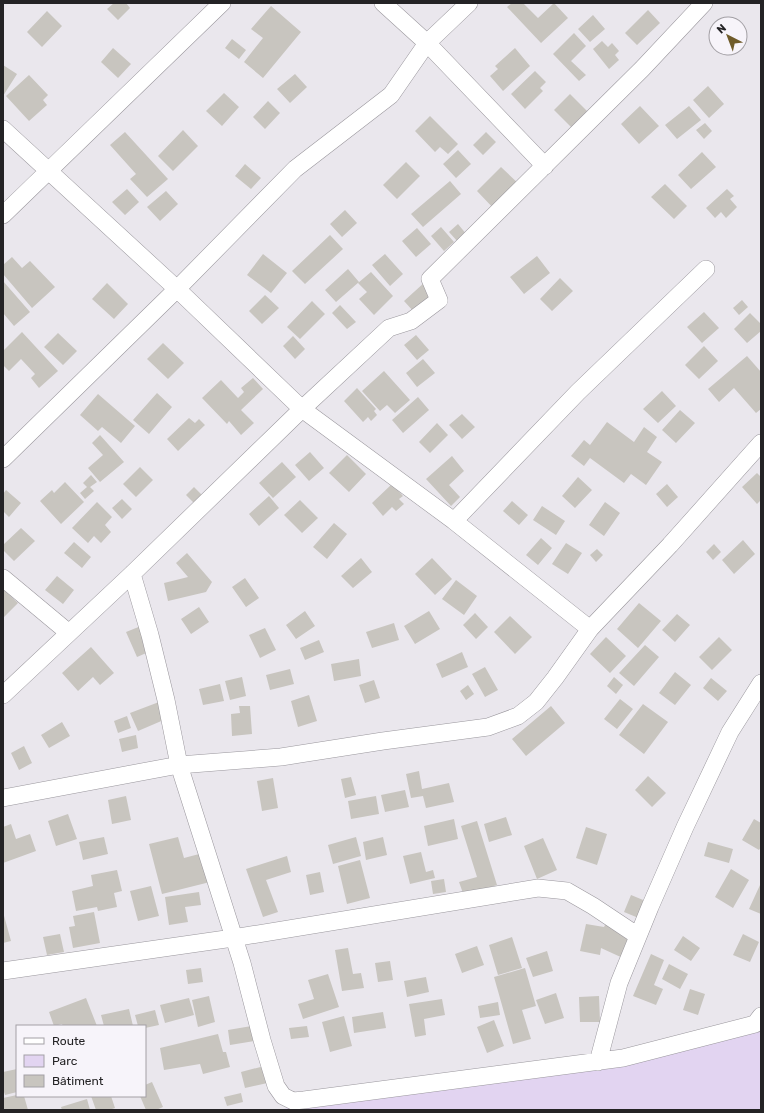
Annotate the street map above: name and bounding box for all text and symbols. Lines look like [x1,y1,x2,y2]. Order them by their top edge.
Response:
north arrow [708,16,748,56]
text: N [714,21,729,36]
legend [16,1025,146,1097]
text: Route [52,1034,86,1048]
text: Parc [52,1054,78,1068]
text: Bâtiment [52,1074,104,1088]

